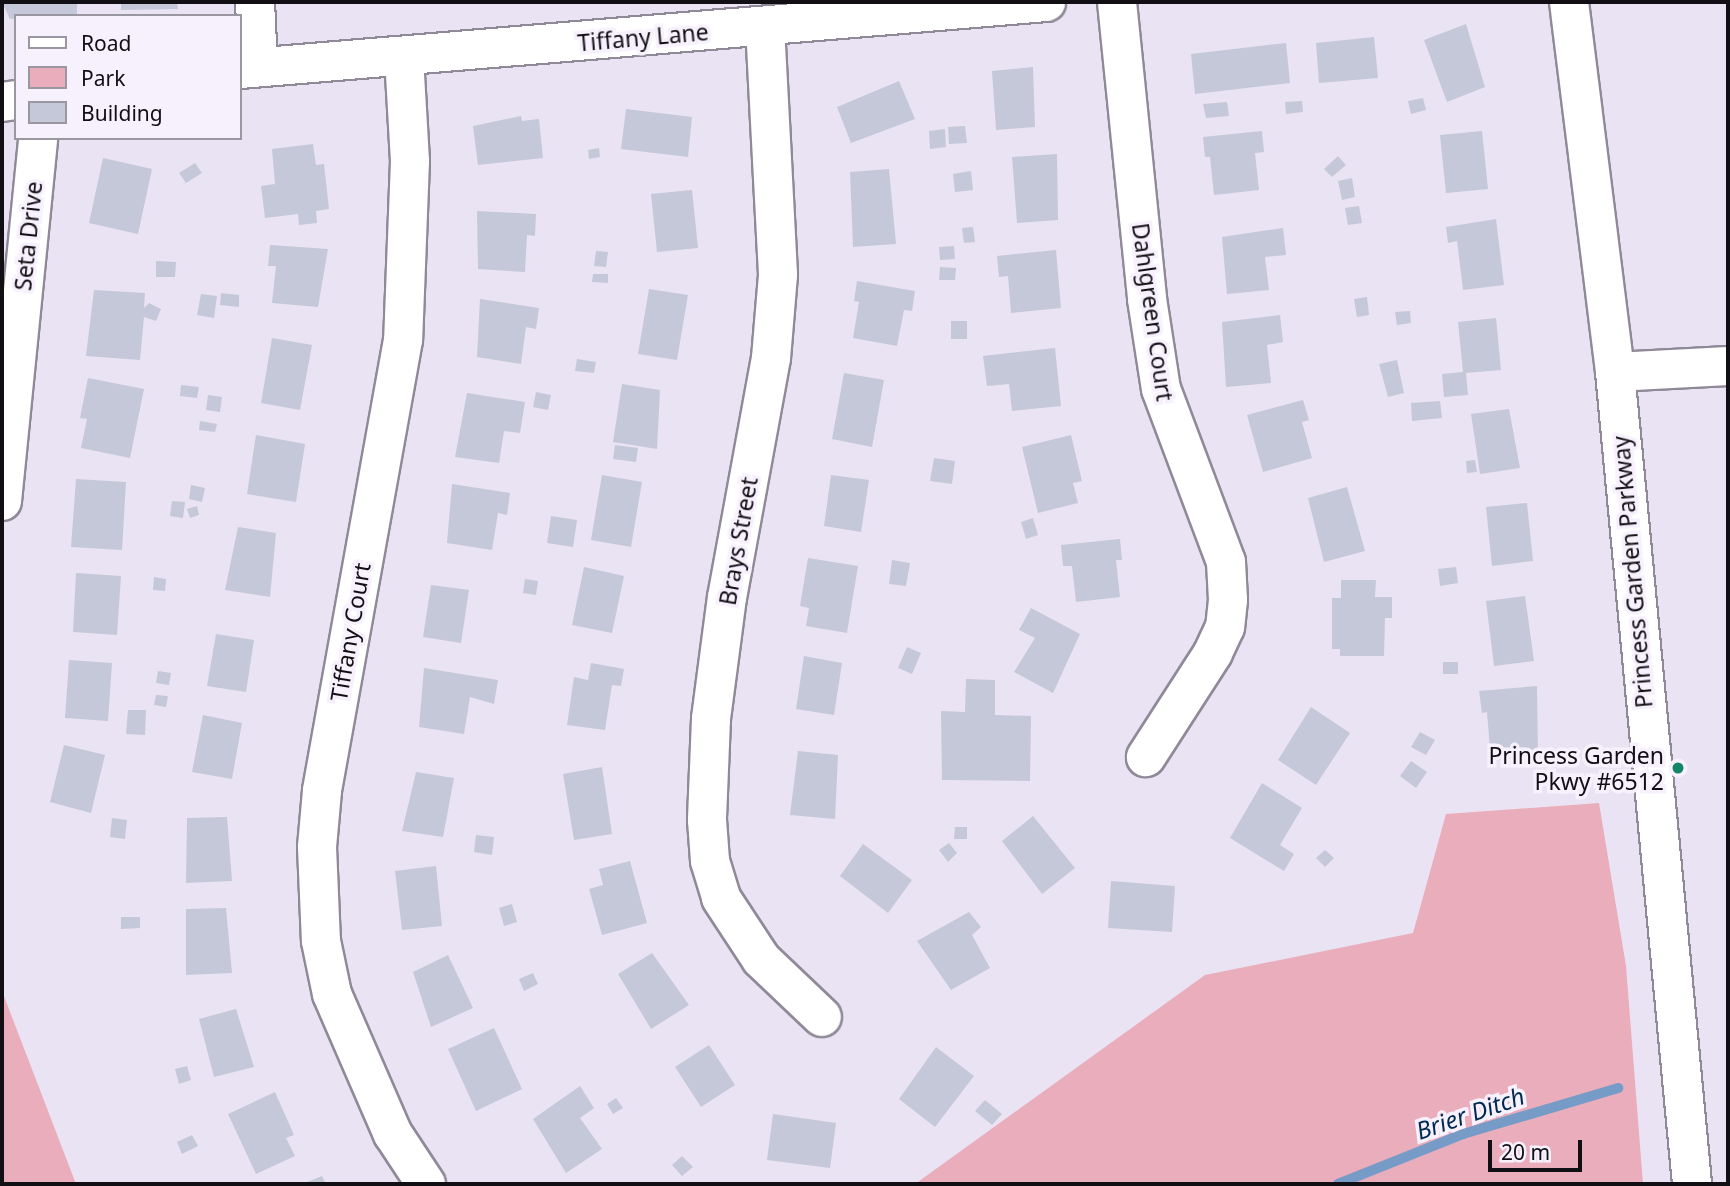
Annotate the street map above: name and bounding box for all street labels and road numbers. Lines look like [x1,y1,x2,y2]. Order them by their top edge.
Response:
street label: Tiffany Lane [576,18,710,56]
street label: Seta Drive [9,180,47,292]
street label: Dahlgreen Court [1127,221,1179,403]
street label: Princess Garden Parkway [1606,435,1658,709]
street label: Brays Street [713,475,763,607]
street label: Tiffany Court [324,561,376,703]

